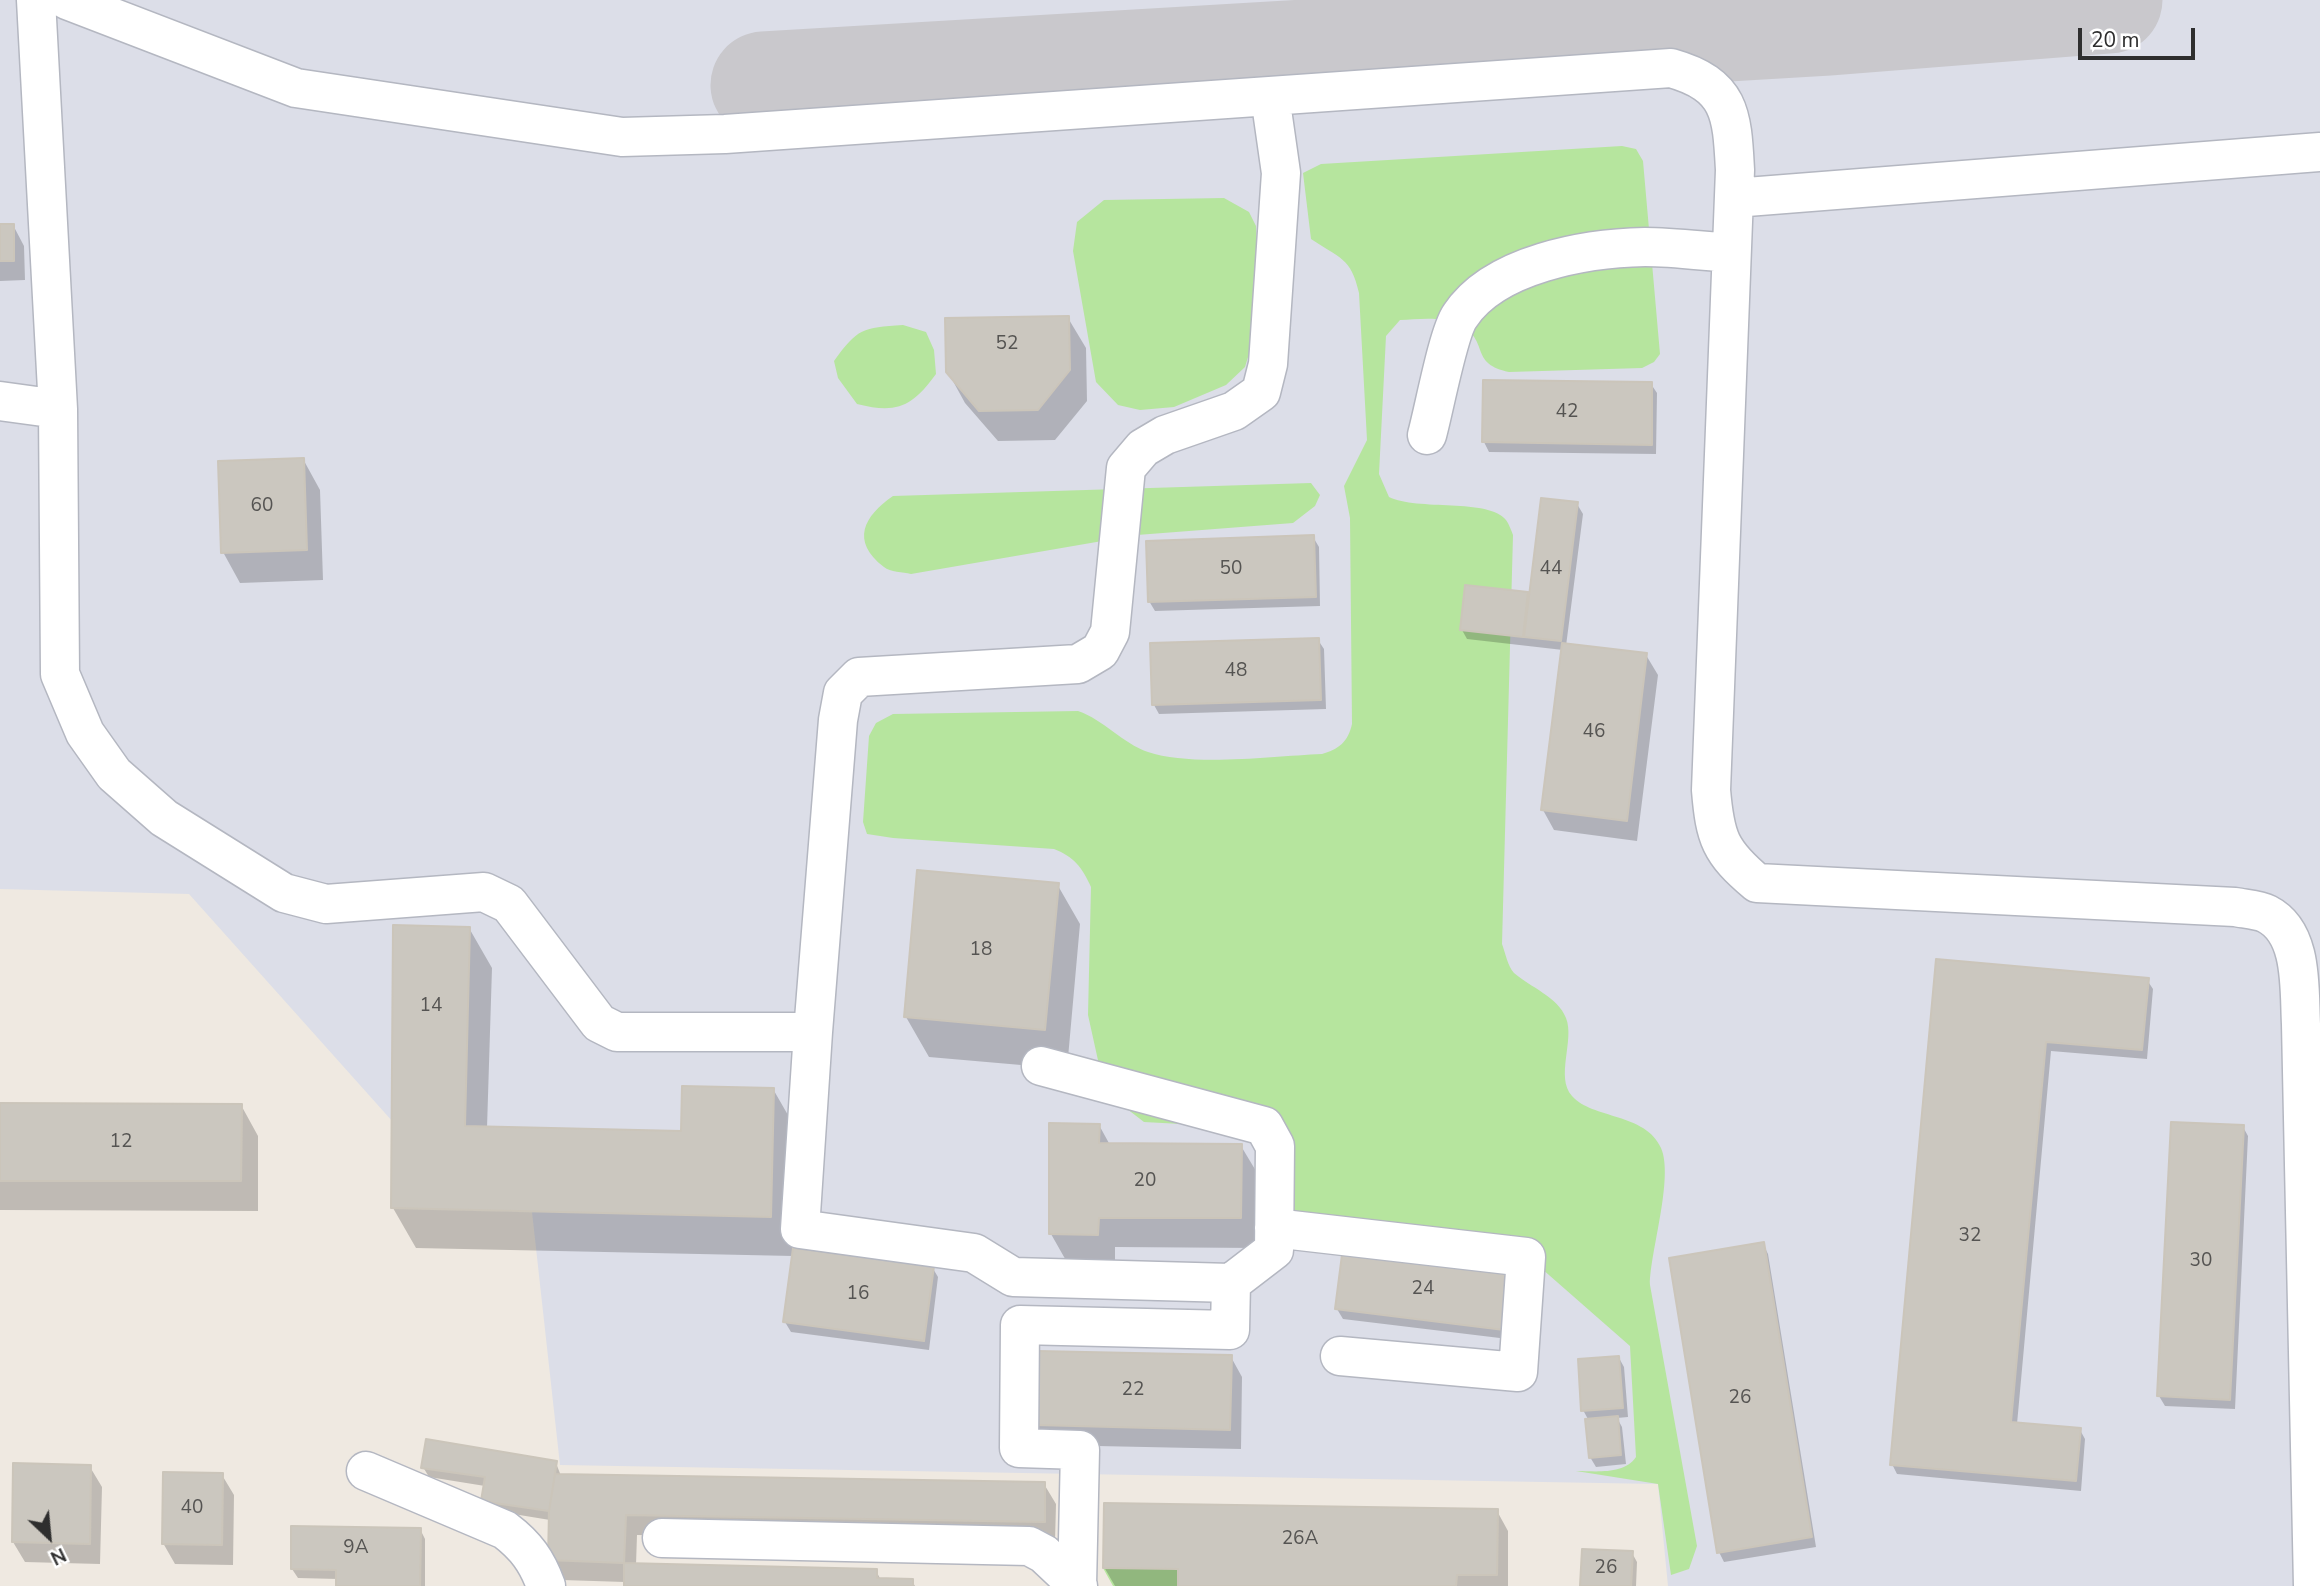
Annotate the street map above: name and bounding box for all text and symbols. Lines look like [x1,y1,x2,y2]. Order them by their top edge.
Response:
scale bar [2082,14,2199,58]
text: 20 m [2091,26,2140,54]
house number: 52 [996,333,1018,355]
house number: 42 [1556,401,1578,423]
house number: 60 [251,495,273,517]
house number: 50 [1220,558,1242,580]
house number: 44 [1540,558,1562,580]
house number: 48 [1225,660,1247,682]
house number: 46 [1583,721,1605,743]
house number: 18 [970,939,992,961]
house number: 14 [420,995,442,1017]
house number: 12 [110,1131,132,1153]
house number: 20 [1134,1170,1156,1192]
house number: 32 [1959,1225,1981,1247]
house number: 30 [2190,1250,2212,1272]
house number: 24 [1412,1278,1434,1300]
house number: 16 [847,1283,869,1305]
house number: 22 [1122,1379,1144,1401]
house number: 26 [1729,1387,1751,1409]
house number: 40 [181,1497,203,1519]
north arrow [14,1502,84,1572]
house number: 26А [1282,1528,1318,1550]
house number: 9А [343,1537,369,1559]
text: N [46,1541,70,1571]
house number: 26 [1595,1557,1617,1579]

